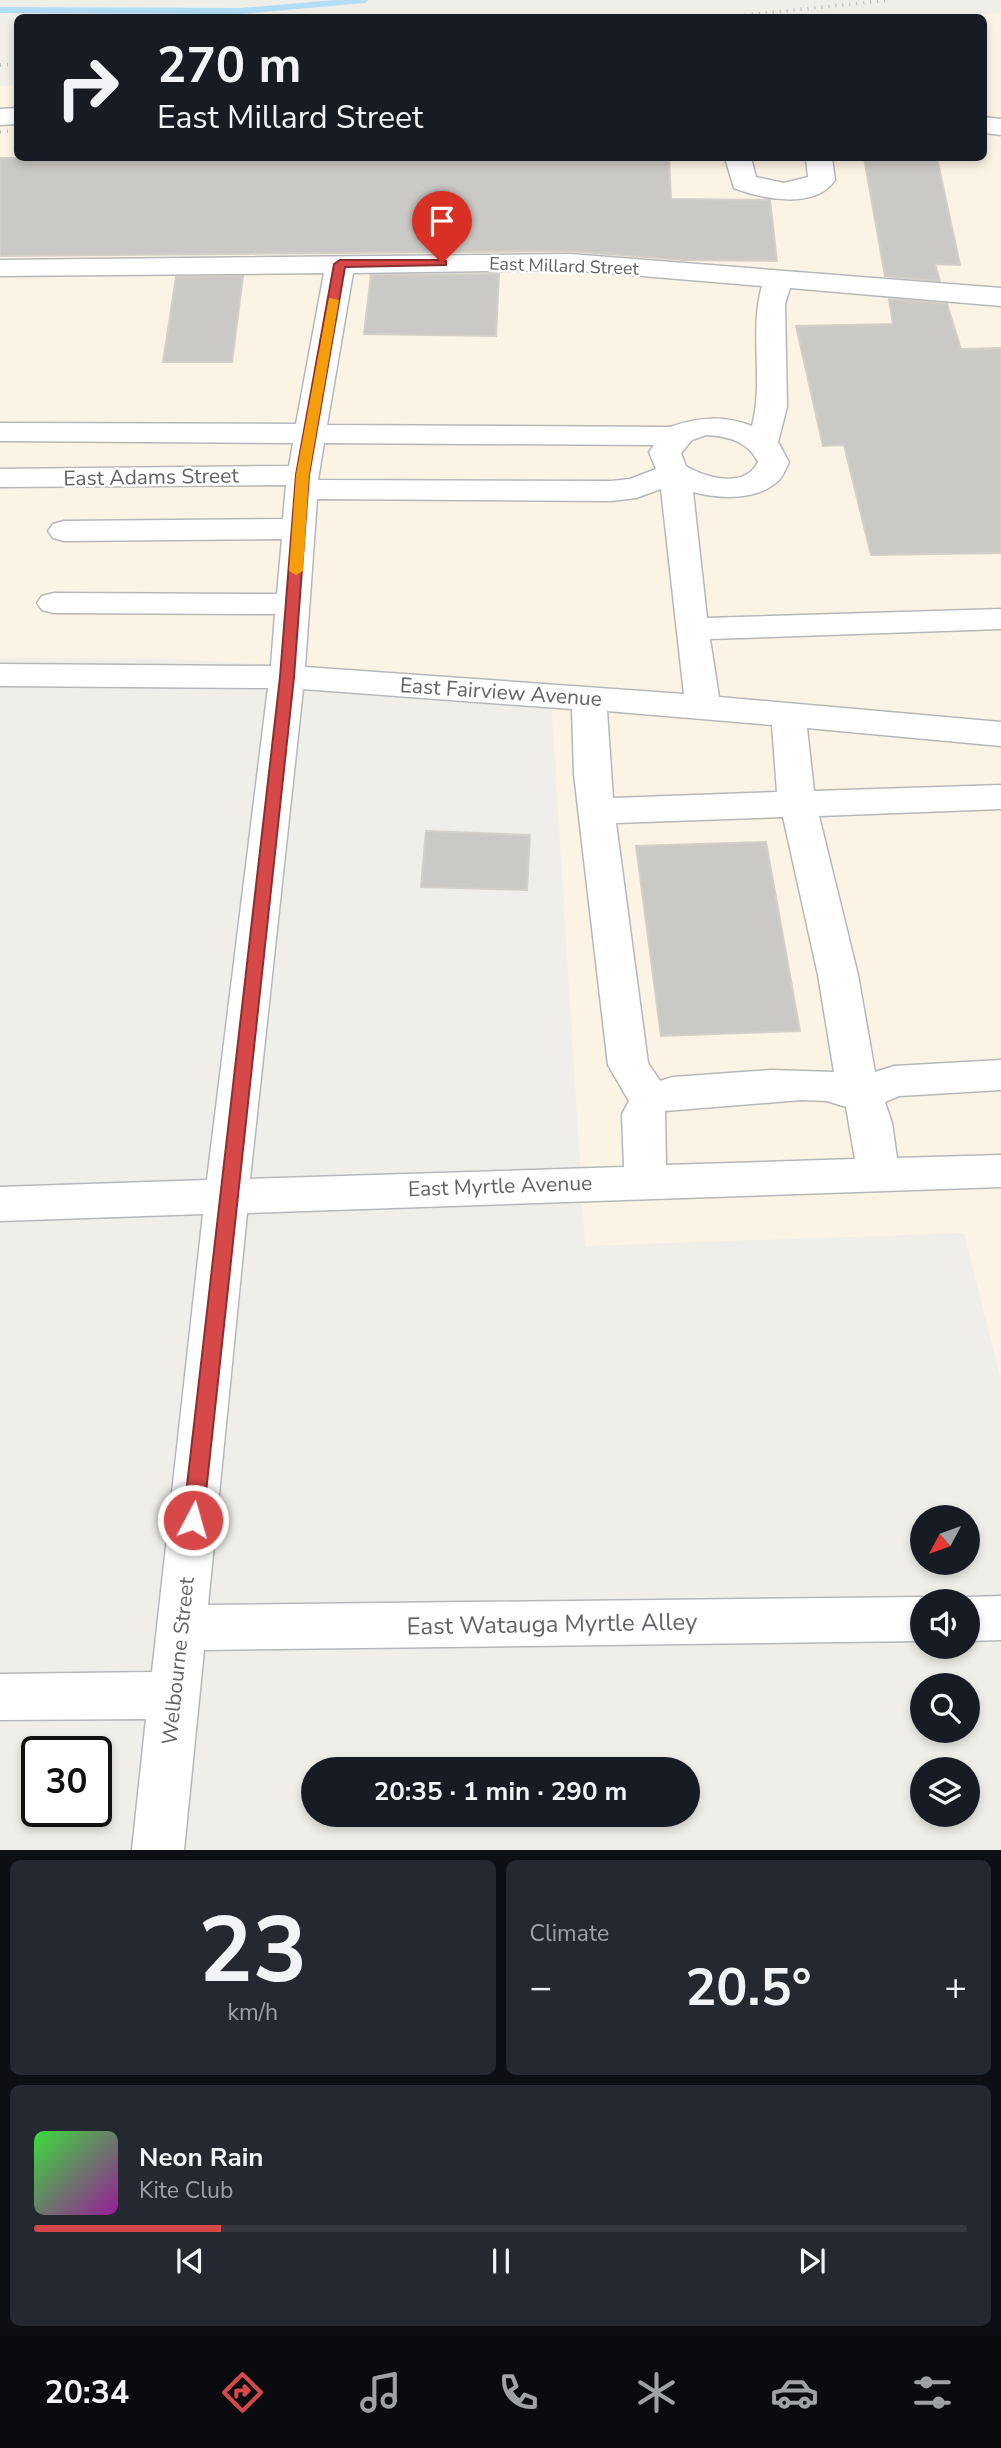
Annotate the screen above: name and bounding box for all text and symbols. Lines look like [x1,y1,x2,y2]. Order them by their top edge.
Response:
text: 270 m [157,32,301,99]
icon: right [42,42,133,133]
text: East Millard Street [157,96,423,139]
pin [412,191,472,263]
icon: arrive [423,202,461,240]
street label: East Millard Street [489,251,640,281]
street label: East Adams Street [63,461,240,493]
street label: East Fairview Avenue [399,671,603,713]
street label: East Myrtle Avenue [407,1169,593,1203]
position arrow [156,1483,230,1557]
north arrow [910,1505,980,1575]
map controls [910,1505,980,1827]
street label: Welbourne Street [155,1575,201,1746]
button: sound [910,1589,980,1659]
street label: East Watauga Myrtle Alley [406,1605,698,1643]
button: search [910,1673,980,1743]
speed limit sign: 30 [21,1736,112,1827]
button: layers [910,1757,980,1827]
text: 20:35 · 1 min · 290 m [374,1774,627,1809]
text: 23 [198,1889,307,2013]
text: Climate [530,1918,609,1949]
text: 20.5° [685,1952,811,2023]
text: − [530,1962,552,2013]
text: + [944,1962,967,2013]
text: km/h [227,1997,278,2028]
text: Neon Rain [139,2140,264,2175]
text: Kite Club [139,2175,233,2206]
icon: previous [171,2242,209,2280]
icon: pause [482,2242,520,2280]
icon: next [793,2242,831,2280]
icon: directions [218,2368,267,2417]
icon: music [356,2368,405,2417]
icon: phone [494,2368,543,2417]
icon: climate [632,2368,681,2417]
icon: car [770,2368,819,2417]
icon: filters [908,2368,957,2417]
text: 20:34 [44,2371,129,2414]

